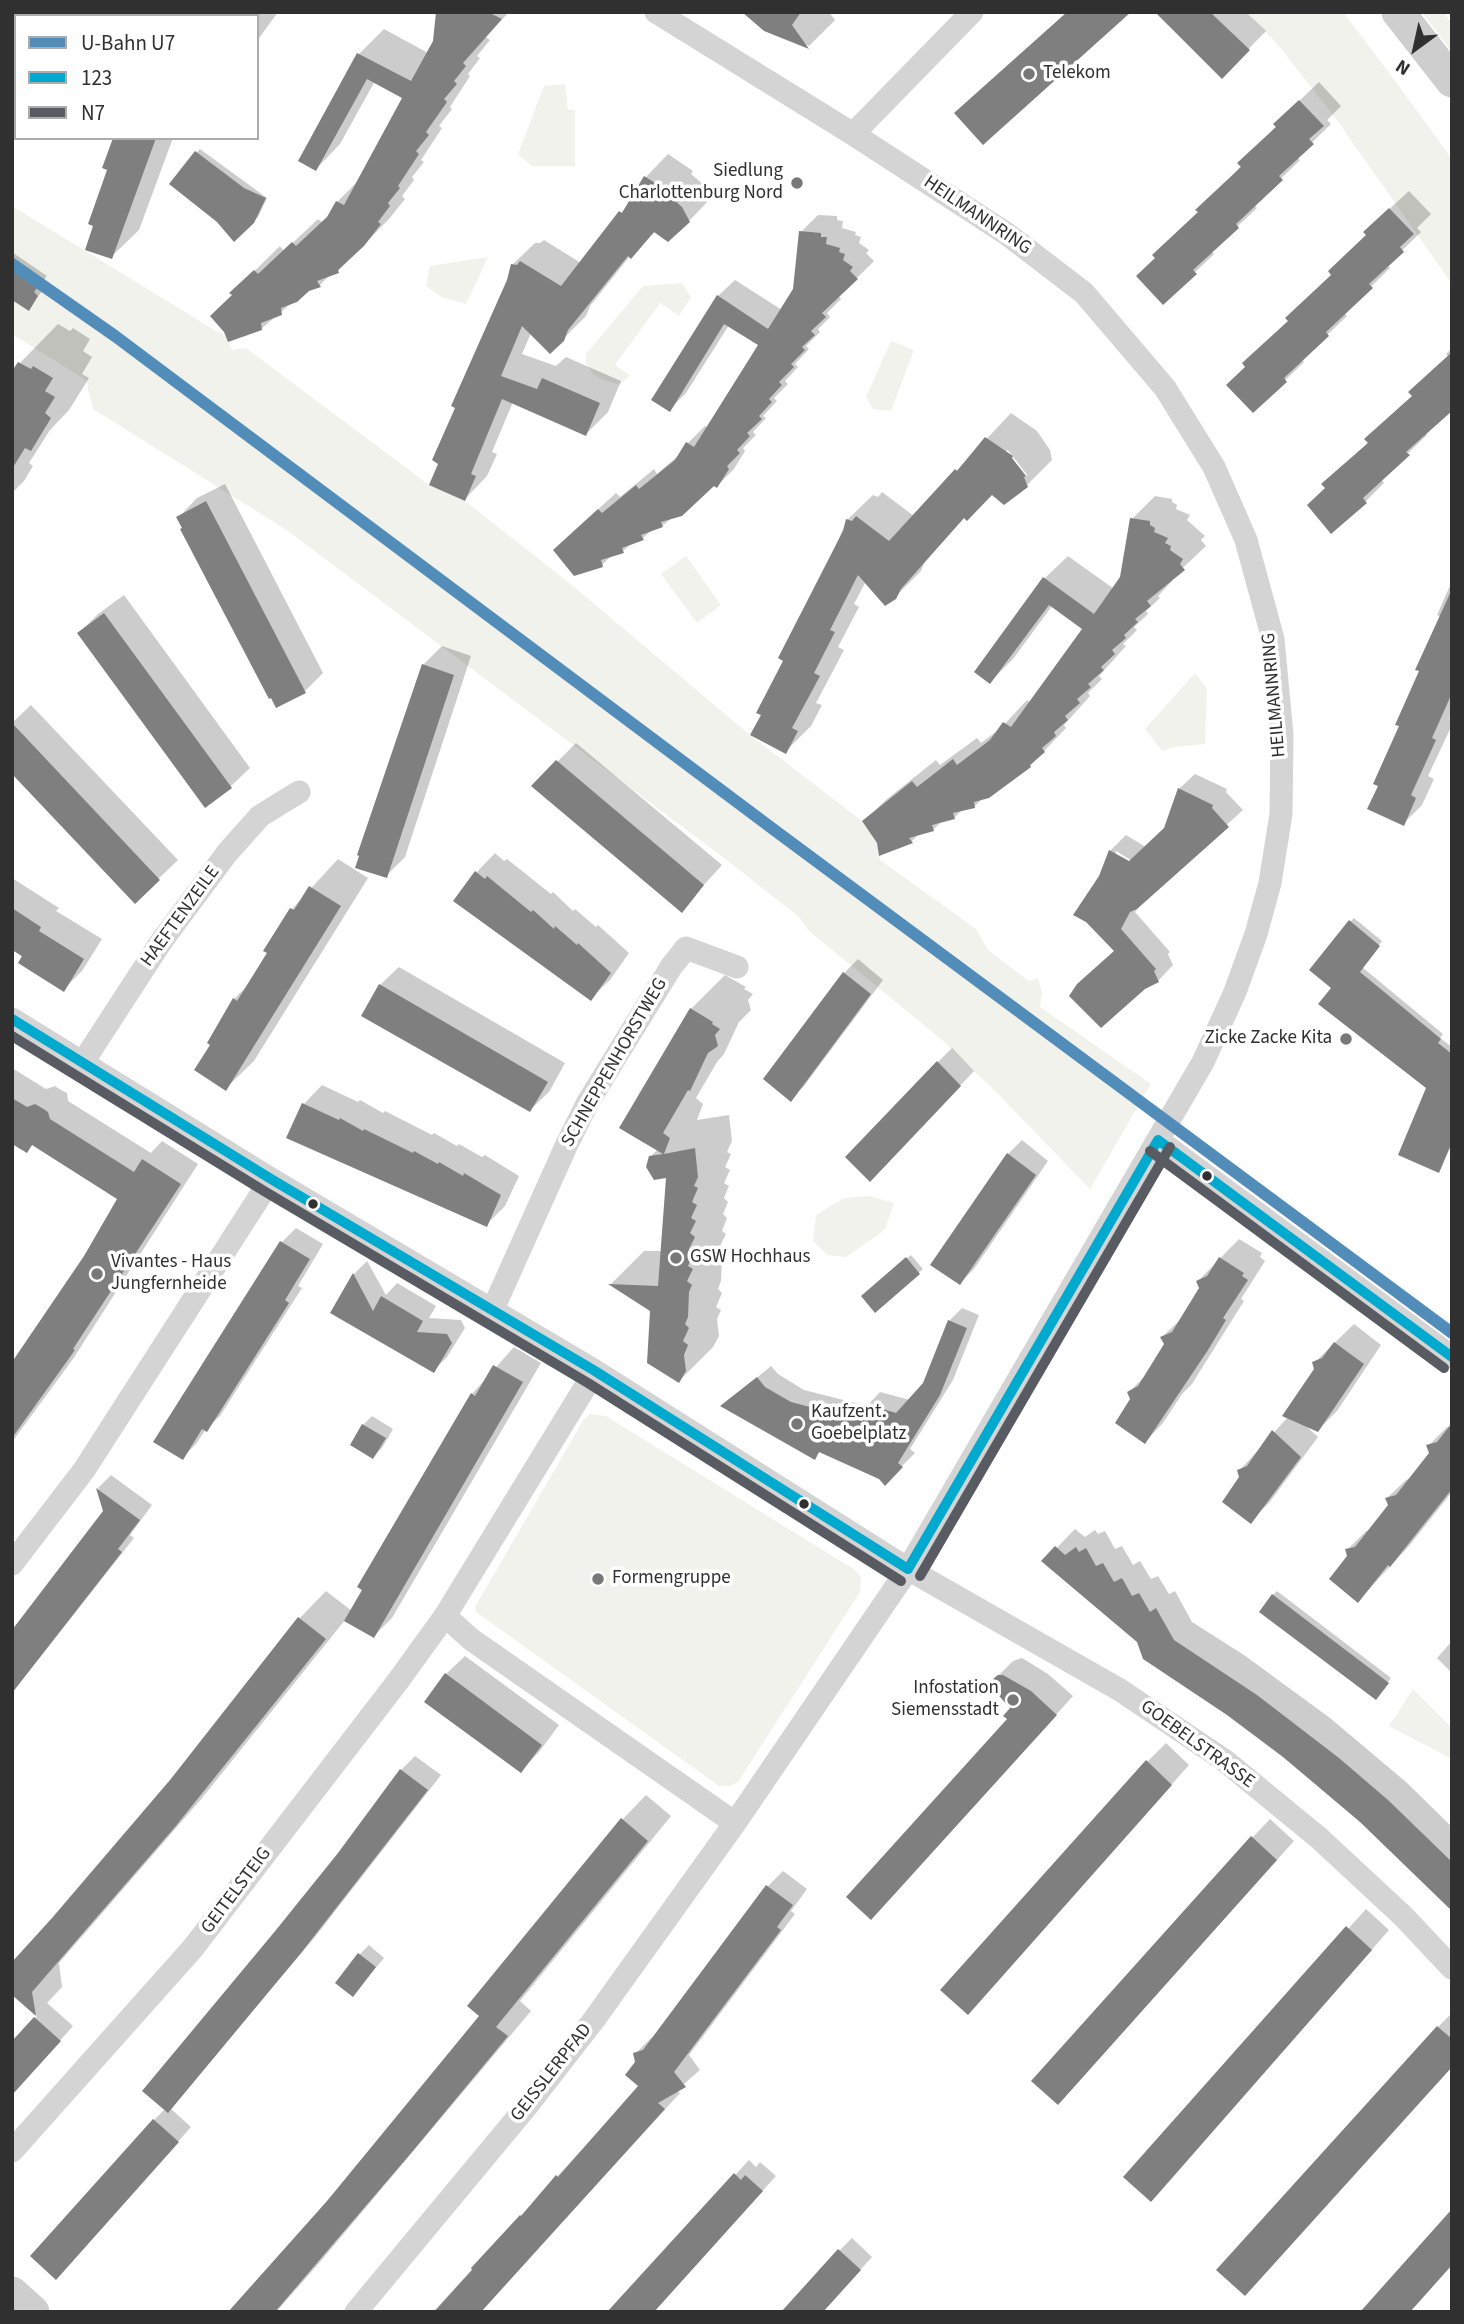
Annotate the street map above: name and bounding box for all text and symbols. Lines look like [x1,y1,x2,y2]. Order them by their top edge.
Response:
legend [14,14,259,140]
north arrow [1380,14,1450,84]
text: U-Bahn U7 [81,28,175,58]
text: N [1391,52,1416,82]
text: 123 [81,63,112,93]
place label: Telekom [1043,63,1111,85]
marker: Telekom [1021,66,1037,82]
text: N7 [81,98,105,128]
place label: Siedlung Charlottenburg Nord [619,161,783,205]
street label: HEILMANNRING [919,172,1035,260]
marker: Siedlung Charlottenburg Nord [789,175,805,191]
street label: HEILMANNRING [1258,632,1292,758]
street label: HAEFTENZEILE [137,862,225,972]
street label: SCHNEPPENHORSTWEG [557,974,673,1152]
place label: Zicke Zacke Kita [1204,1028,1332,1050]
marker: Zicke Zacke Kita [1338,1031,1354,1047]
unlabelled marker [1200,1169,1214,1183]
unlabelled marker [306,1197,320,1211]
place label: GSW Hochhaus [690,1247,810,1269]
marker: GSW Hochhaus [668,1250,684,1266]
place label: Vivantes - Haus Jungfernheide [111,1252,231,1296]
marker: Vivantes - Haus Jungfernheide [89,1266,105,1282]
place label: Kaufzent. Goebelplatz [811,1402,906,1446]
marker: Kaufzent. Goebelplatz [789,1416,805,1432]
unlabelled marker [797,1497,811,1511]
place label: Formengruppe [612,1568,731,1590]
marker: Formengruppe [590,1571,606,1587]
place label: Infostation Siemensstadt [891,1678,999,1722]
marker: Infostation Siemensstadt [1005,1692,1021,1708]
street label: GOEBELSTRASSE [1136,1696,1258,1794]
street label: GEITELSTEIG [197,1843,277,1939]
street label: GEISSLERPFAD [507,2019,597,2127]

